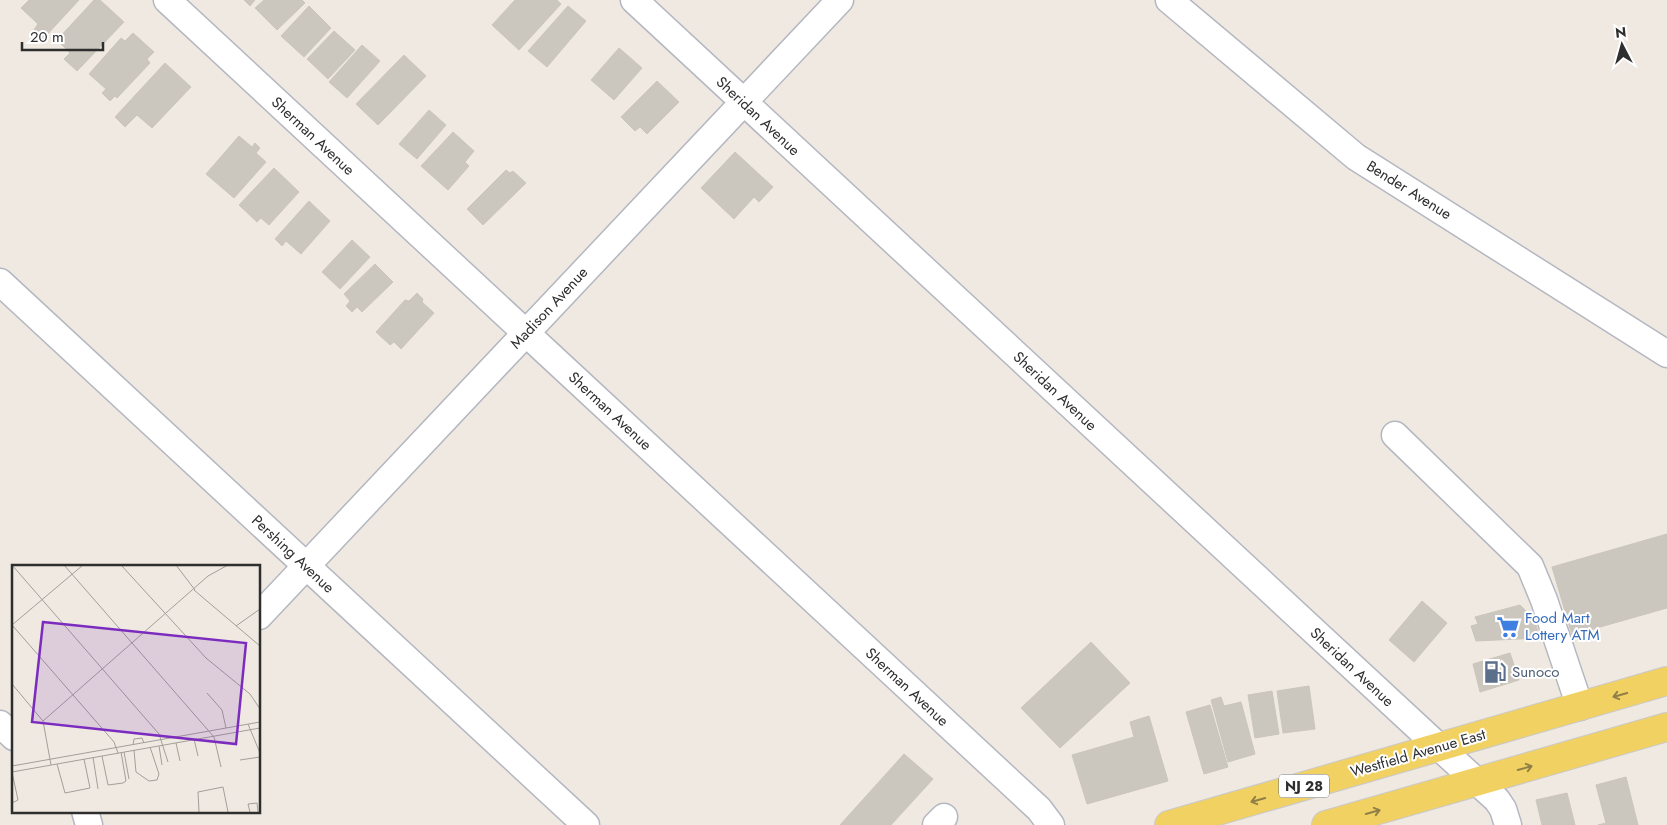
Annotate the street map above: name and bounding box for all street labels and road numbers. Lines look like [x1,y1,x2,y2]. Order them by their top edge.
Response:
street label: Sheridan Avenue [711,71,805,161]
street label: Sherman Avenue [266,91,360,181]
street label: Bender Avenue [1362,155,1456,225]
street label: Madison Avenue [505,262,593,354]
street label: Sheridan Avenue [1008,346,1102,436]
street label: Sherman Avenue [563,366,657,456]
street label: Pershing Avenue [247,510,340,598]
street label: Sheridan Avenue [1305,622,1399,712]
street label: Sherman Avenue [860,642,954,732]
street label: Westfield Avenue East [1348,723,1489,783]
road number: NJ 28 [1279,774,1329,798]

